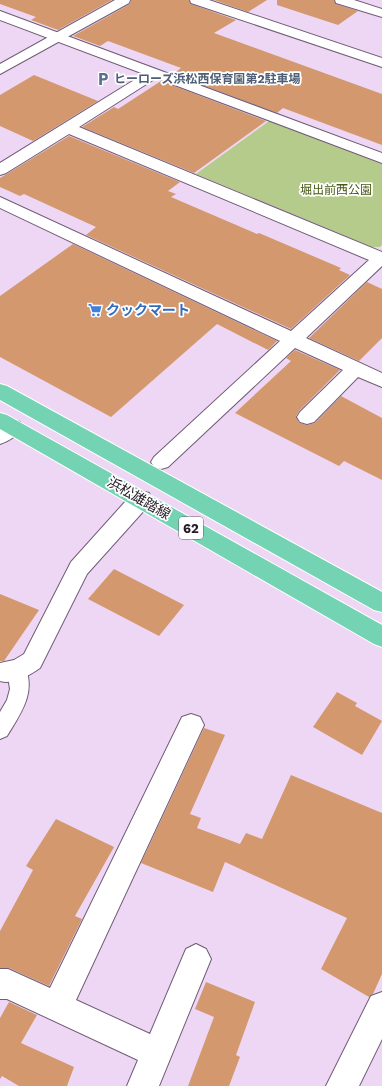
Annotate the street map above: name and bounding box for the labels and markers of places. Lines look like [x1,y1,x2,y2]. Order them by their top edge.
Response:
parking icon: ヒーローズ浜松西保育園第2駐車場 [95,71,111,87]
place label: ヒーローズ浜松西保育園第2駐車場 [114,72,301,86]
supermarket icon: クックマート [87,302,103,318]
place label: クックマート [106,302,190,318]

